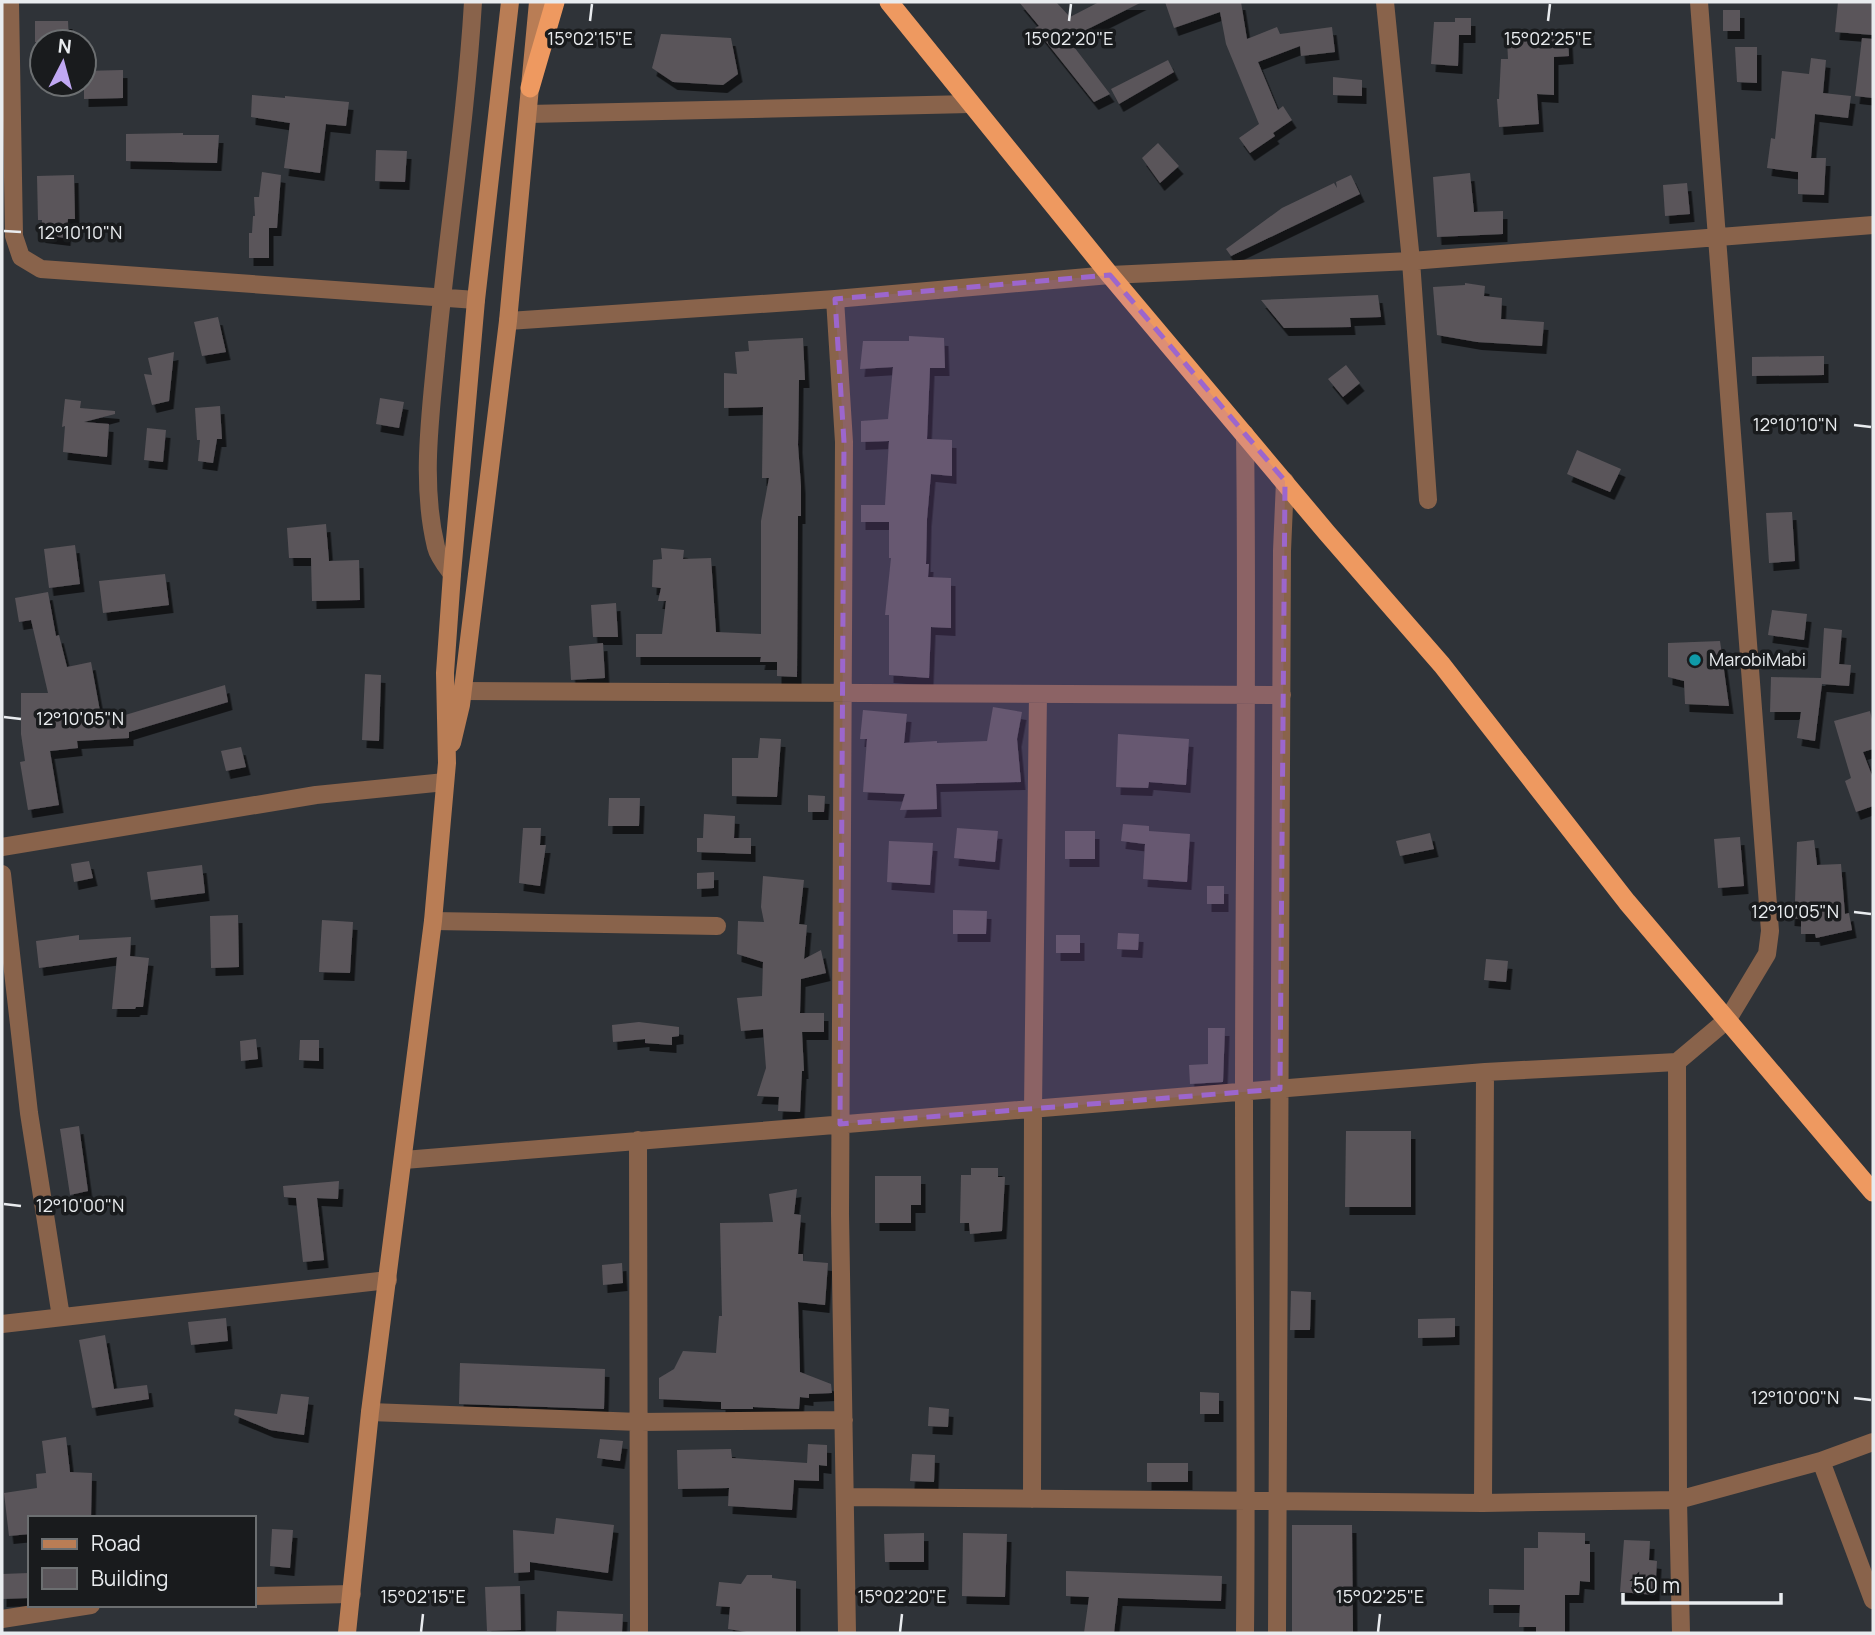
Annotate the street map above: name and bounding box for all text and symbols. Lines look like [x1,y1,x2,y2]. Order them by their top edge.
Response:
text: 15°02'15"E [547,26,633,50]
text: 15°02'20"E [1024,26,1114,50]
text: 15°02'25"E [1504,26,1592,50]
north arrow [28,28,98,98]
text: N [57,32,73,60]
text: 12°10'10"N [38,220,122,244]
text: 12°10'10"N [1753,412,1837,436]
place label: MarobiMabi [1709,647,1806,671]
marker: MarobiMabi [1687,652,1703,668]
text: 12°10'05"N [36,706,124,730]
text: 12°10'05"N [1751,899,1839,923]
text: 12°10'00"N [36,1193,124,1217]
text: 12°10'00"N [1751,1385,1839,1409]
legend [28,1516,256,1607]
text: Road [91,1529,141,1557]
scale bar [1623,1562,1780,1606]
text: Building [91,1564,168,1592]
text: 50 m [1633,1571,1680,1599]
text: 15°02'15"E [380,1584,466,1608]
text: 15°02'20"E [857,1584,947,1608]
text: 15°02'25"E [1336,1584,1424,1608]

